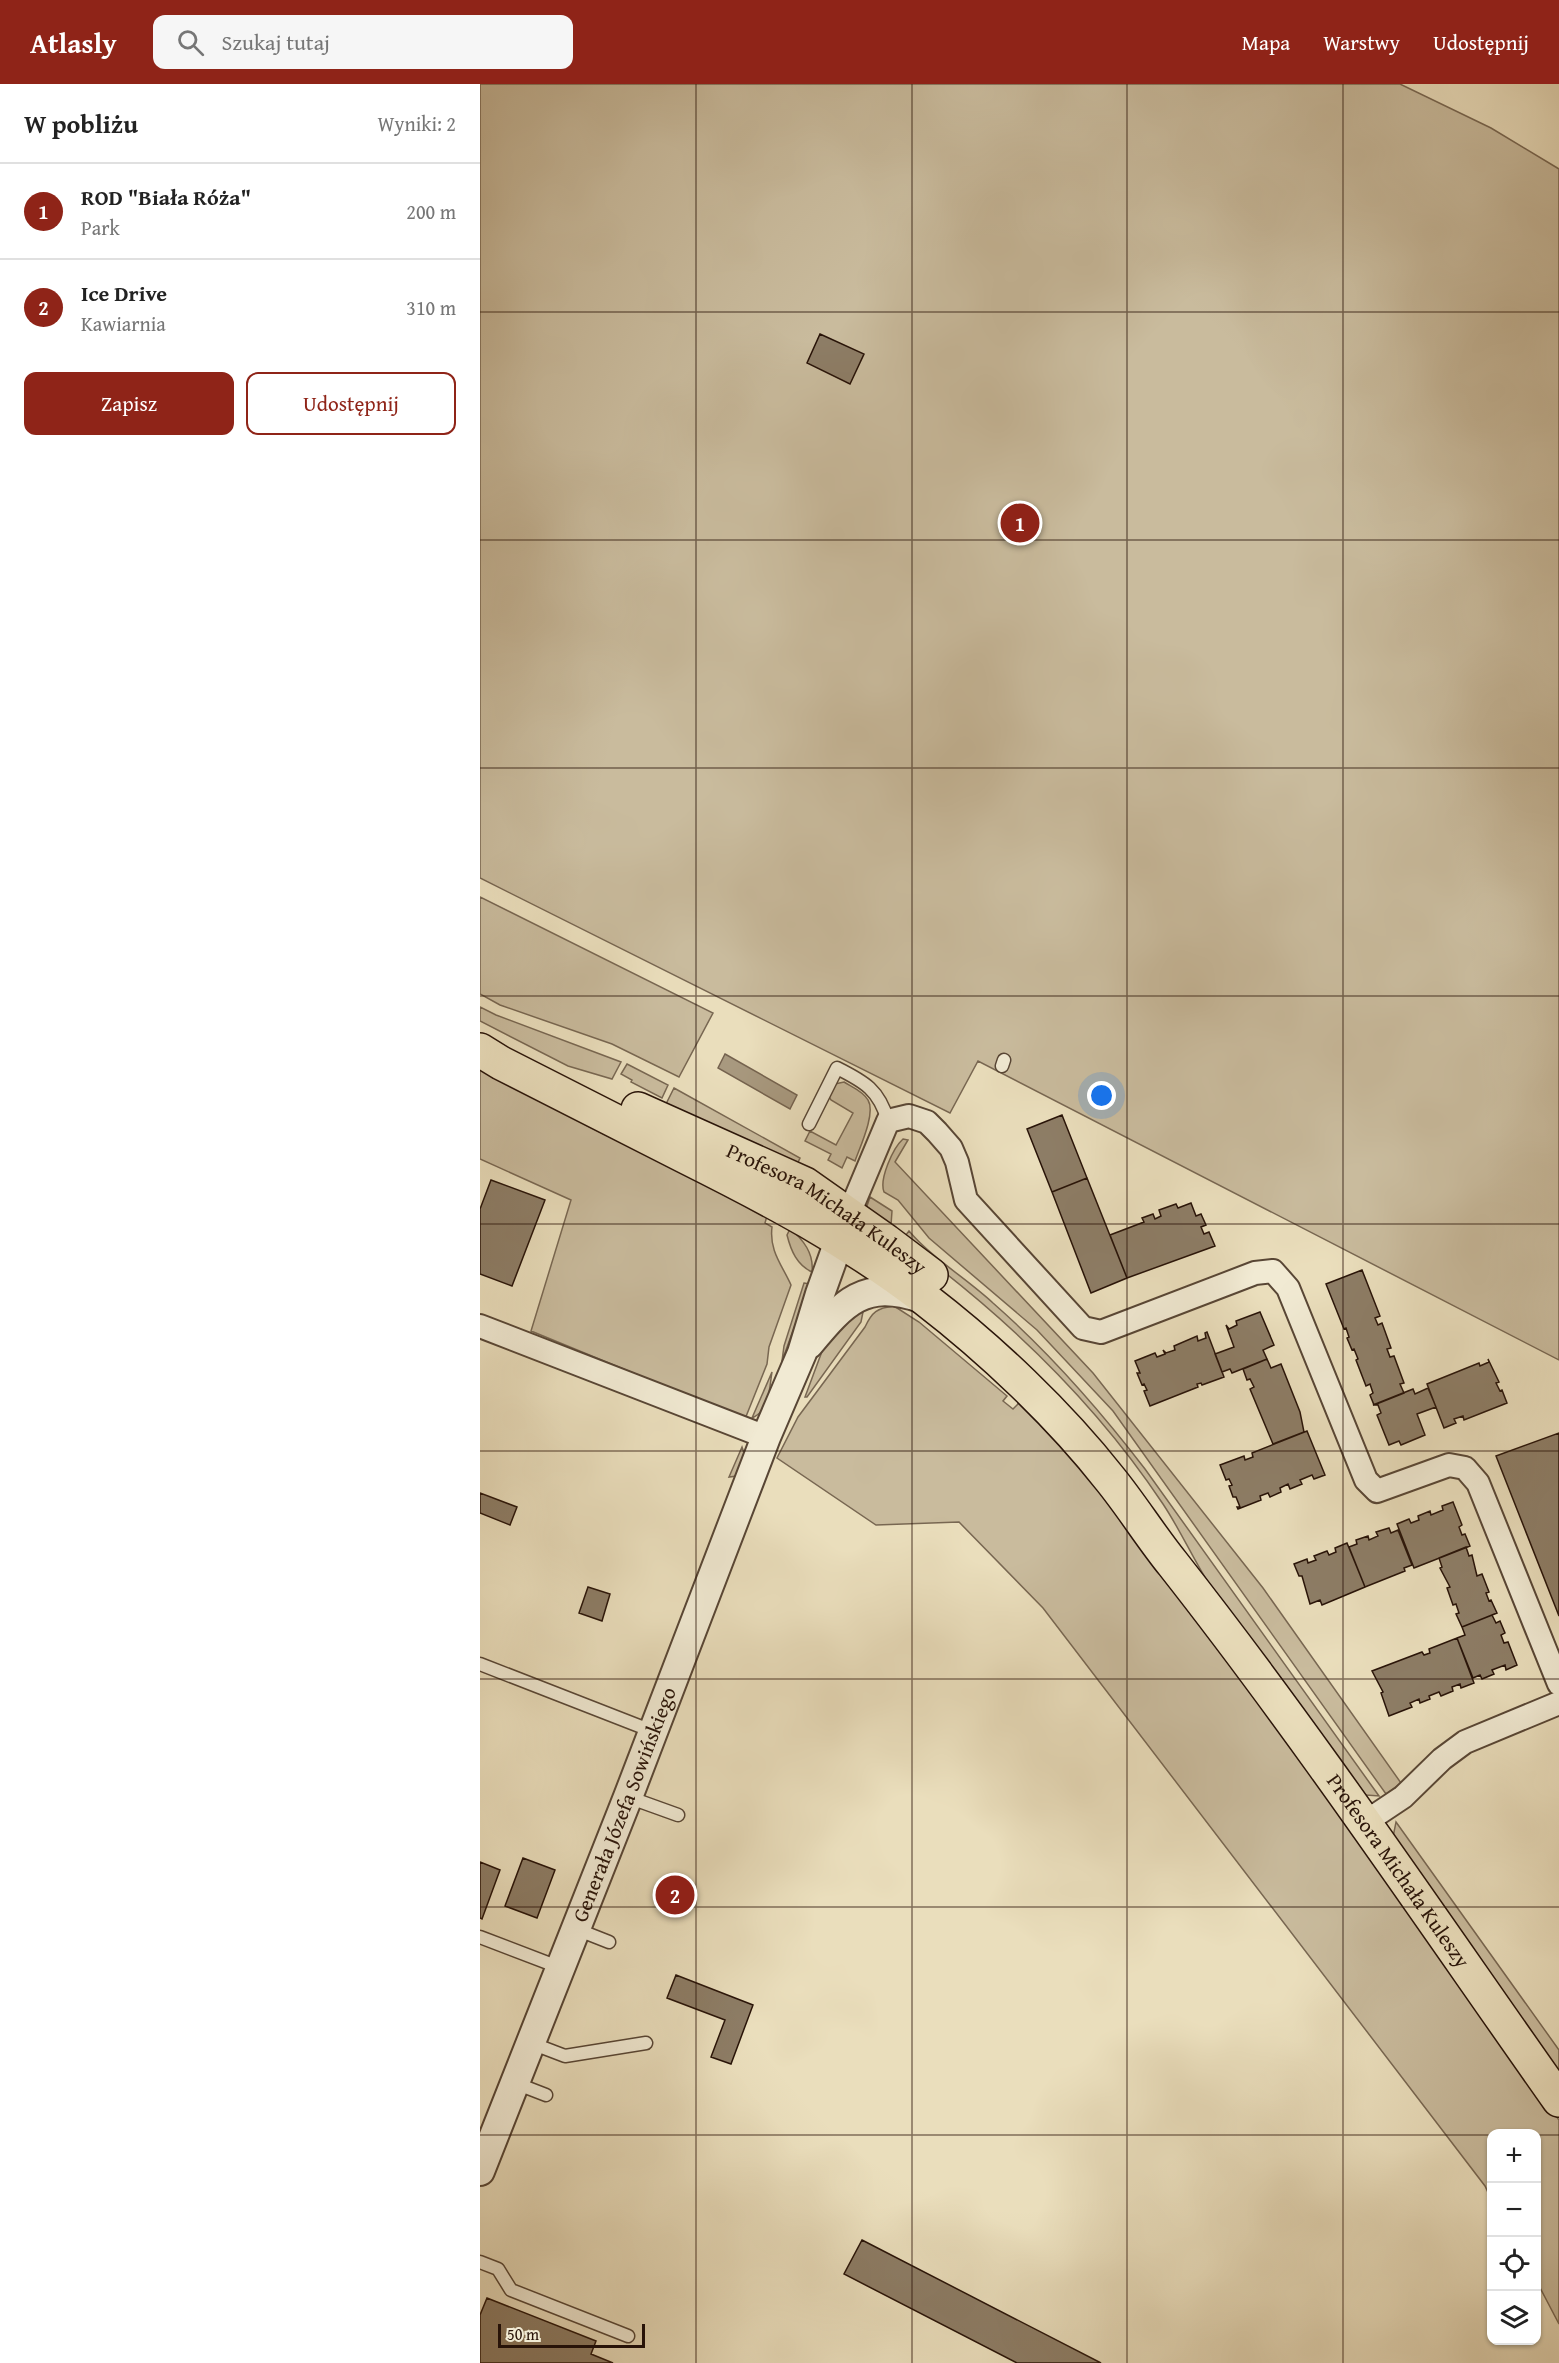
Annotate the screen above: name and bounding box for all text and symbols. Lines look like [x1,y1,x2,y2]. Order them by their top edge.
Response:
search box [153,15,573,69]
text: Atlasly [30,22,117,63]
icon: search [174,26,207,59]
text: Szukaj tutaj [222,26,330,58]
text: Mapa [1242,27,1290,58]
text: Warstwy [1323,27,1400,58]
text: Udostępnij [1433,27,1529,58]
text: W pobliżu [24,104,138,143]
text: Wyniki: 2 [378,109,456,138]
text: ROD "Biała Róża" [81,181,251,213]
text: 1 [38,197,49,226]
text: 200 m [406,197,456,226]
text: Park [81,213,120,242]
text: Ice Drive [81,277,167,309]
text: 2 [38,293,49,322]
text: 310 m [406,293,456,322]
text: Kawiarnia [81,309,166,338]
button: Zapisz [24,372,234,435]
button: Udostępnij [246,372,456,435]
pin: 1 [1000,500,1040,546]
your location [1087,1081,1116,1110]
street label: Profesora Michała Kuleszy [722,1135,934,1282]
street label: Generała Józefa Sowińskiego [564,1682,684,1926]
street label: Profesora Michała Kuleszy [1319,1767,1478,1974]
pin: 2 [656,1872,694,1918]
map controls [1487,2129,1541,2345]
button: + [1487,2129,1541,2183]
button: − [1487,2183,1541,2237]
button: locate [1487,2237,1541,2291]
button: layers [1487,2291,1541,2345]
scale bar [498,2321,645,2348]
text: 50 m [507,2322,539,2346]

